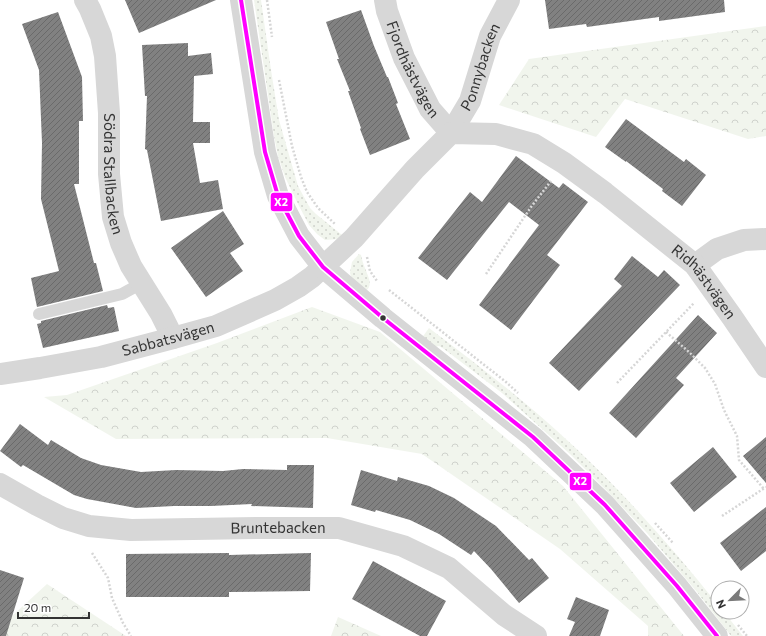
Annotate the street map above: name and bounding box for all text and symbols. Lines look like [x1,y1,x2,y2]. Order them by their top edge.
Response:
street label: Fjordhästvägen [383,18,444,121]
street label: Ponnybacken [456,20,503,114]
street label: Södra Stallbacken [101,113,128,236]
line badge: X2 [270,192,293,212]
text: X2 [274,195,288,208]
street label: Ridhästvägen [668,240,740,322]
unlabelled marker [378,313,388,323]
street label: Sabbatsvägen [120,317,216,359]
line badge: X2 [569,472,592,491]
text: X2 [573,474,587,487]
street label: Bruntebacken [230,518,326,536]
north arrow [710,580,750,620]
scale bar [18,594,89,620]
text: N [713,598,728,611]
text: 20 m [24,600,51,614]

